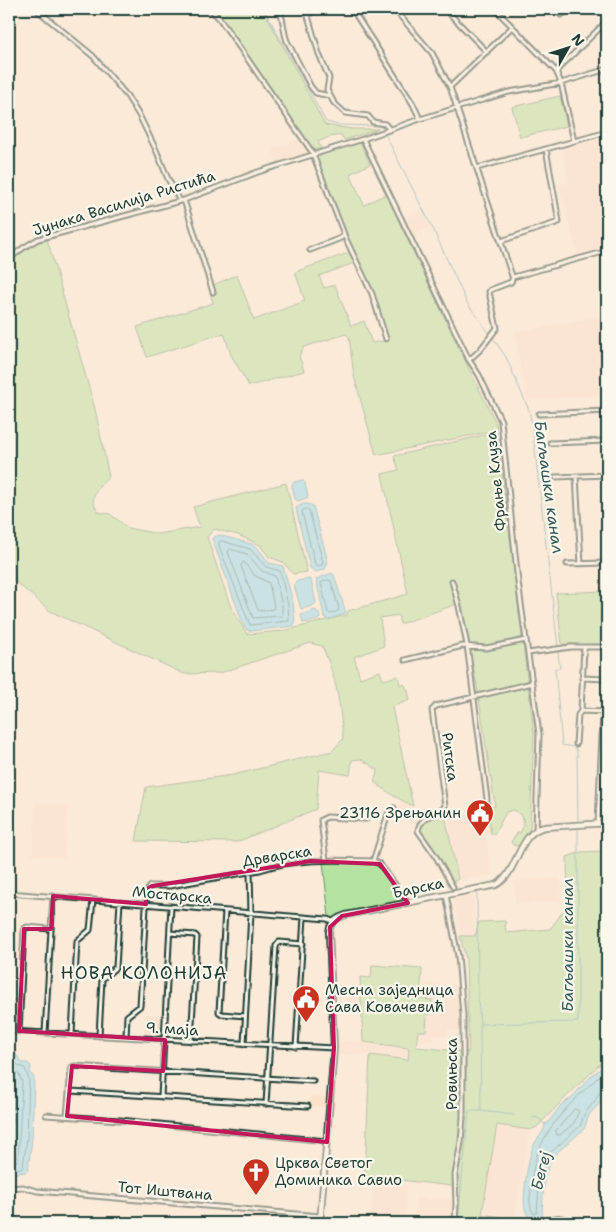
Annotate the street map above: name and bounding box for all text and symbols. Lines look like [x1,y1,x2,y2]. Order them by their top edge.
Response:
north arrow [544,22,594,72]
text: N [568,30,589,50]
street label: Јунака Василија Ристића [30,165,218,240]
water label: Багљашки канал [529,419,569,555]
street label: Фрање Клуза [481,429,511,532]
street label: Ритска [437,731,463,783]
public building icon: 23116 Зрењанин [465,798,495,837]
place label: 23116 Зрењанин [339,803,461,823]
street label: Дрварска [241,841,314,871]
street label: Барска [391,873,446,903]
water label: Багљашки канал [557,878,578,1012]
street label: Мостарска [131,882,213,909]
district label: НОВА КОЛОНИЈА [60,961,228,985]
place label: Месна заједница Сава Ковачевић [325,980,454,1017]
public building icon: Месна заједница Сава Ковачевић [291,984,321,1023]
street label: 9. маја [145,1018,200,1040]
street label: Ровињска [442,1037,462,1110]
water label: Бегеј [526,1149,556,1193]
place label: Црква Светог Доминика Савио [275,1153,402,1190]
church icon: Црква Светог Доминика Савио [241,1157,271,1196]
street label: Тот Иштвана [117,1177,214,1205]

